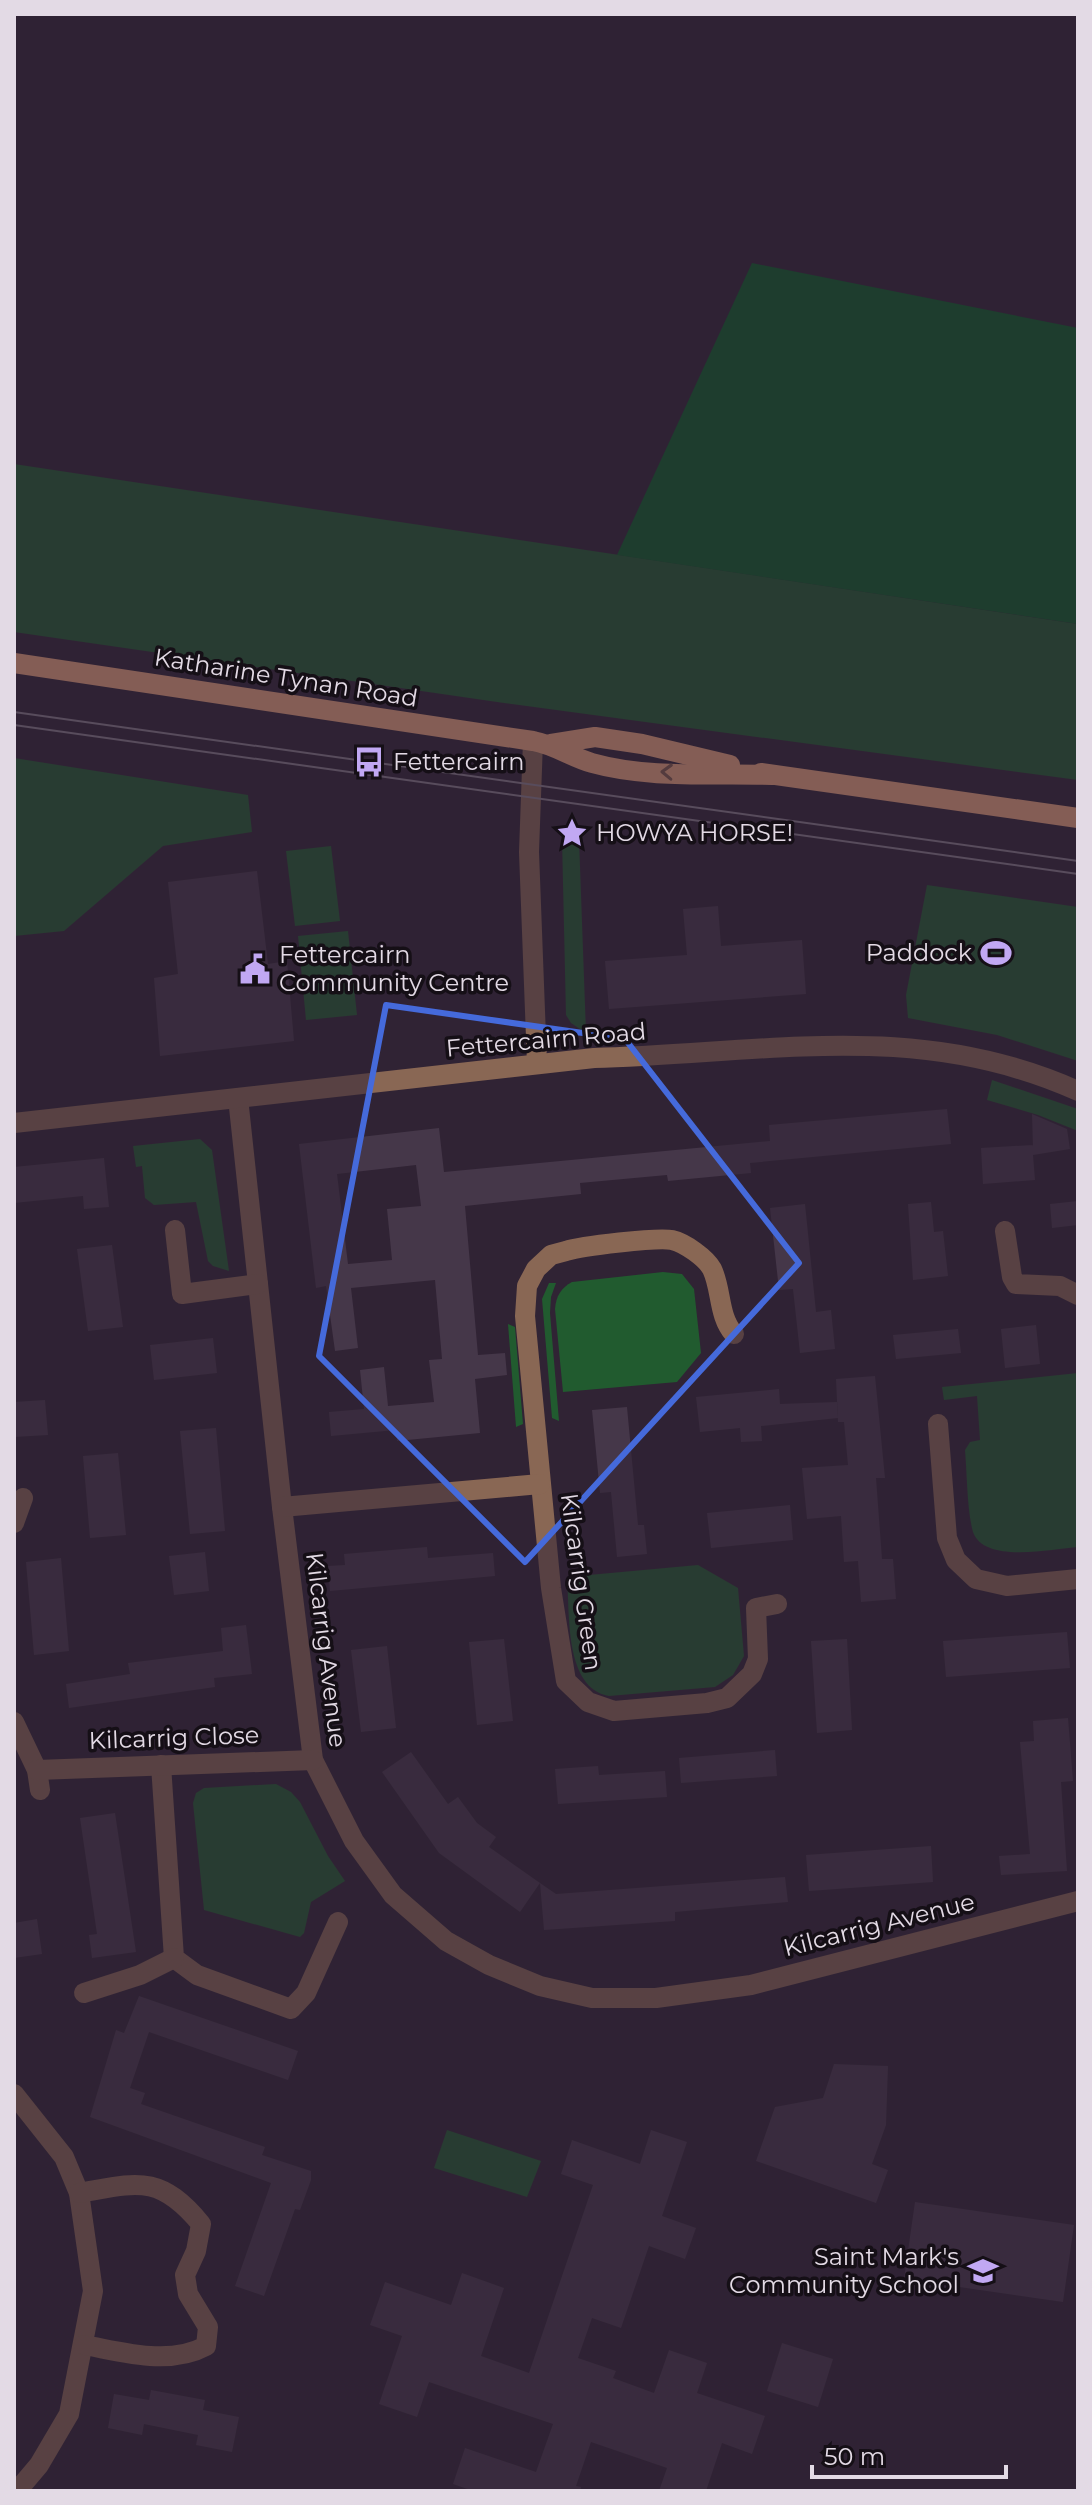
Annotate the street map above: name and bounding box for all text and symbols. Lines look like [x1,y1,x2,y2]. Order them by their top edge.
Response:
street label: Katharine Tynan Road [152,642,420,713]
bus stop icon: Fettercairn [352,745,386,779]
place label: Fettercairn [393,747,525,776]
one-way arrow [660,763,673,780]
place icon: HOWYA HORSE! [555,816,589,850]
place label: HOWYA HORSE! [596,818,793,847]
sports icon: Paddock [979,936,1013,970]
place label: Paddock [866,938,973,967]
place label: Fettercairn Community Centre [279,940,509,997]
public building icon: Fettercairn Community Centre [238,952,272,986]
street label: Fettercairn Road [445,1016,647,1063]
street label: Kilcarrig Green [555,1491,608,1672]
street label: Kilcarrig Avenue [300,1551,353,1749]
street label: Kilcarrig Close [88,1720,260,1755]
street label: Kilcarrig Avenue [780,1887,978,1962]
place label: Saint Mark's Community School [729,2242,959,2299]
school or university icon: Saint Mark's Community School [966,2254,1000,2288]
scale bar [812,2429,1006,2479]
text: 50 m [824,2442,885,2471]

